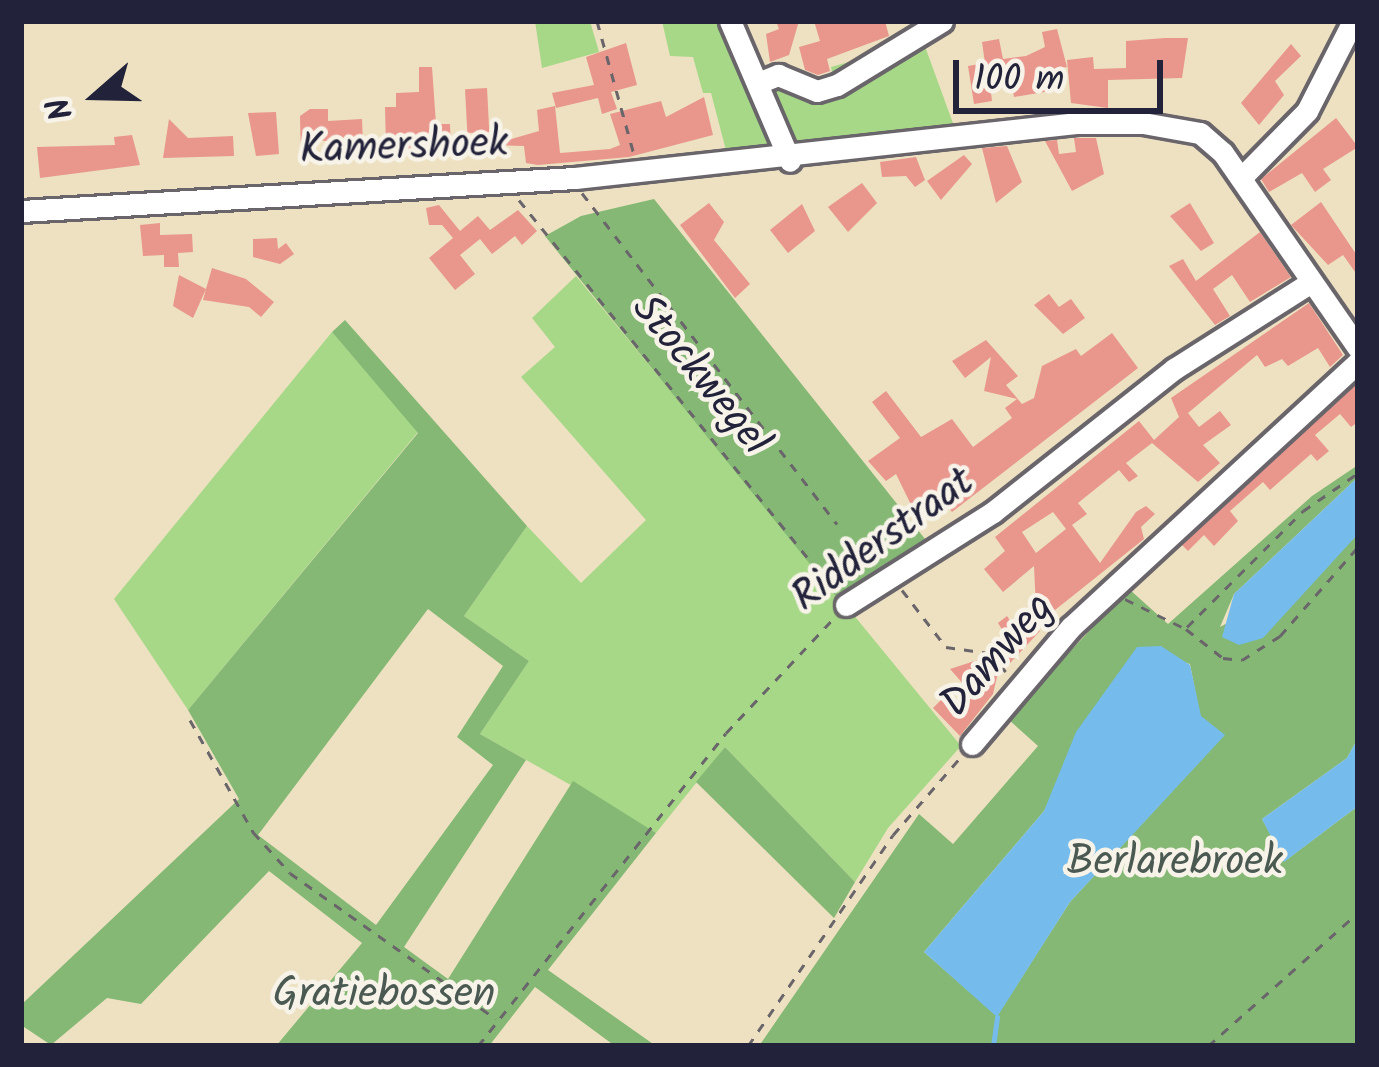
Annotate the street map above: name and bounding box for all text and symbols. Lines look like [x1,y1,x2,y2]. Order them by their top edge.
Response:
north arrow [36,36,156,156]
scale bar [959,36,1169,110]
text: 100 m [974,52,1064,109]
text: N [33,90,90,127]
street label: Kamershoek [299,119,509,177]
street label: Stockwegel [620,285,780,467]
street label: Ridderstraat [783,458,985,624]
street label: Damweg [931,584,1065,728]
park label: Berlarebroek [1067,838,1283,888]
park label: Gratiebossen [273,970,495,1020]

